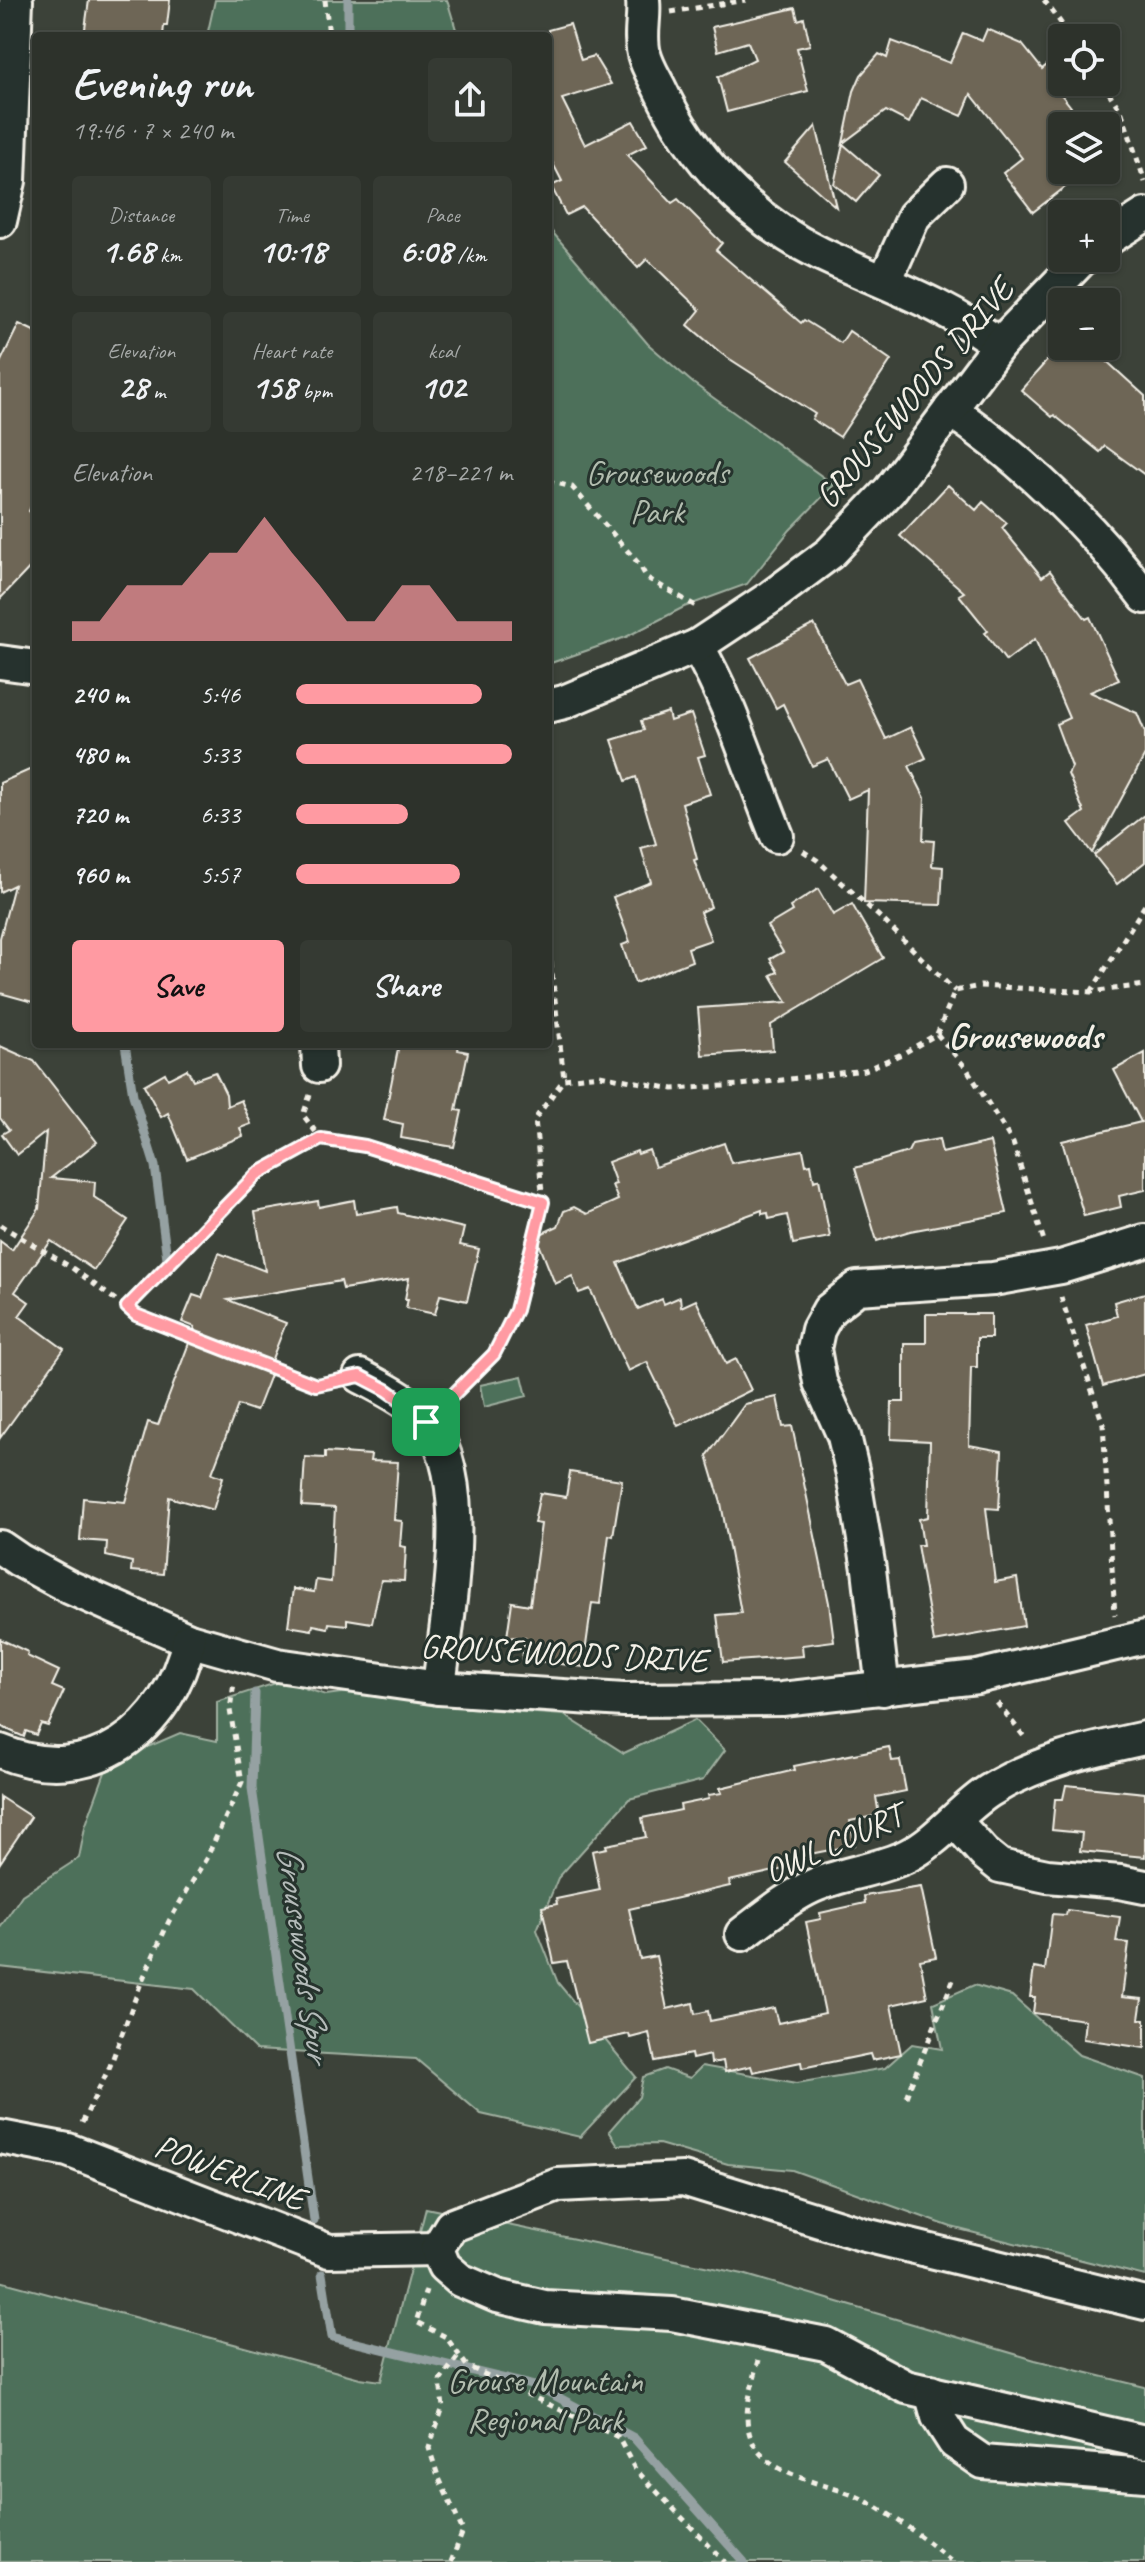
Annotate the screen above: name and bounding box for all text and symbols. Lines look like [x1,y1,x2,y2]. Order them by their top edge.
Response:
map controls [1048,24,1120,360]
button: locate [1048,24,1120,96]
text: Evening run [72,56,252,111]
button: share [428,58,512,142]
button: layers [1048,112,1120,184]
text: 19:46 · 7 × 240 m [72,114,233,147]
button: + [1048,200,1120,272]
text: Distance [109,201,174,229]
text: Time [275,201,309,229]
text: Pace [426,201,460,229]
text: 1.68 [101,229,155,272]
text: 10:18 [258,229,326,272]
text: 6:08 [399,229,452,272]
text: km [155,241,181,269]
text: /km [452,241,486,269]
street label: GROUSEWOODS DRIVE [805,266,1025,517]
button: − [1048,288,1120,360]
text: Elevation [107,337,175,365]
text: Heart rate [252,337,332,365]
text: kcal [428,337,457,365]
text: 28 [117,365,148,408]
text: 158 [252,365,297,408]
text: 102 [420,365,466,408]
text: m [148,377,165,405]
text: bpm [297,377,332,405]
park label: Grousewoods Park [586,451,731,533]
text: Elevation [72,456,152,489]
text: 218–221 m [409,456,512,489]
text: 240 m [72,678,128,711]
text: 5:46 [200,678,240,711]
text: 480 m [72,738,128,771]
text: 5:33 [200,738,240,771]
text: 720 m [72,798,128,831]
text: 6:33 [200,798,240,831]
text: 960 m [72,858,128,891]
text: 5:57 [200,858,240,891]
button: Save [72,940,284,1032]
button: Share [300,940,512,1032]
district label: Grousewoods [948,1013,1105,1059]
pin [392,1388,460,1456]
icon: arrive [404,1400,448,1444]
street label: GROUSEWOODS DRIVE [420,1624,712,1682]
street label: OWL COURT [757,1790,917,1893]
water label: Grousewoods Spur [266,1842,343,2070]
street label: POWERLINE [149,2124,315,2222]
park label: Grouse Mountain Regional Park [447,2359,643,2441]

